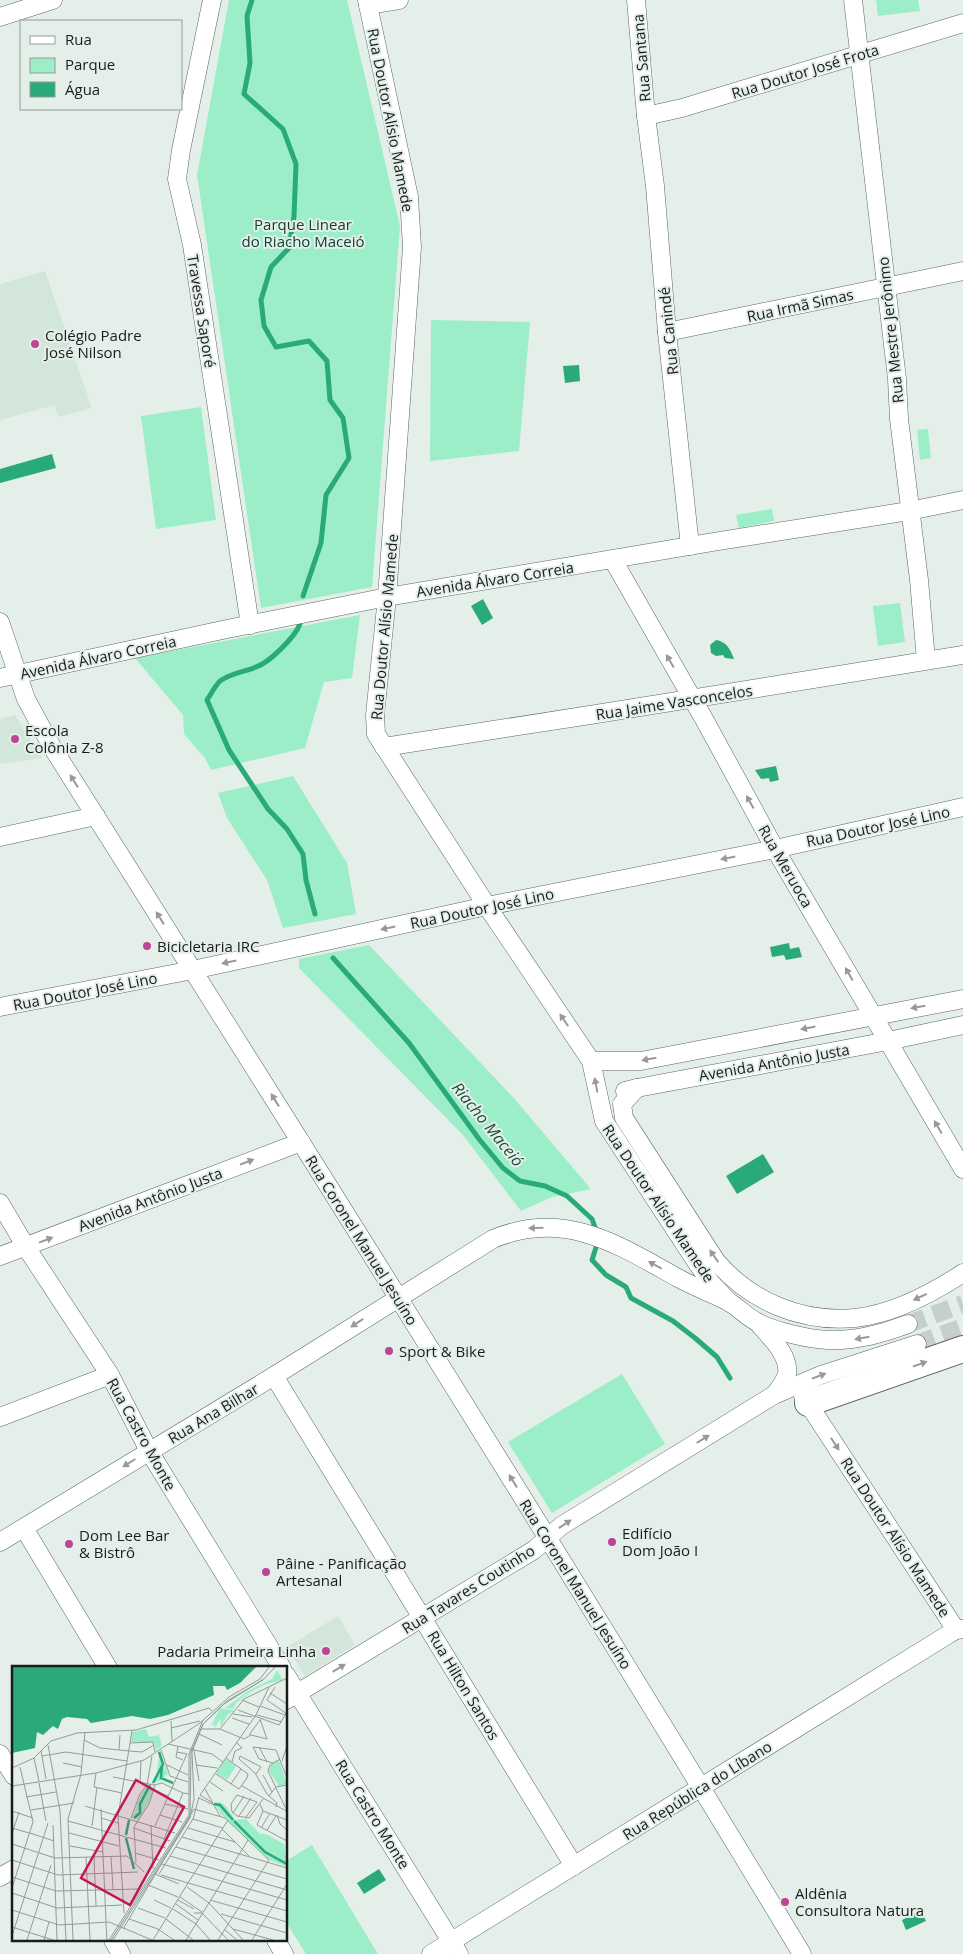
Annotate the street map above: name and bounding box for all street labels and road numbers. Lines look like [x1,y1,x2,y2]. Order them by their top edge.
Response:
street label: Rua Santana [627,13,655,103]
street label: Rua Doutor Alísio Mamede [363,26,419,214]
street label: Rua Doutor José Frota [729,39,881,103]
street label: Travessa Saporé [183,253,221,369]
street label: Rua Mestre Jerônimo [872,256,908,404]
street label: Rua Irmã Simas [745,284,855,326]
street label: Rua Canindé [653,286,683,376]
street label: Rua Doutor Alísio Mamede [366,533,402,721]
street label: Avenida Álvaro Correia [415,557,575,601]
street label: Avenida Álvaro Correia [18,631,178,683]
street label: Rua Jaime Vasconcelos [594,680,754,724]
street label: Rua Doutor José Lino [804,801,952,851]
street label: Rua Meruoca [754,821,818,911]
street label: Rua Doutor José Lino [408,883,556,933]
street label: Rua Doutor José Lino [11,967,159,1015]
street label: Avenida Antônio Justa [697,1039,851,1085]
street label: Rua Doutor Alísio Mamede [598,1120,720,1286]
street label: Rua Coronel Manuel Jesuíno [301,1151,423,1329]
street label: Avenida Antônio Justa [75,1162,225,1236]
street label: Rua Castro Monte [103,1374,181,1494]
street label: Rua Ana Bilhar [164,1378,262,1448]
street label: Rua Doutor Alísio Mamede [837,1453,955,1621]
street label: Rua Coronel Manuel Jesuíno [515,1495,637,1673]
street label: Rua Tavares Coutinho [398,1540,538,1638]
street label: Rua Hilton Santos [423,1627,505,1743]
street label: Rua República do Líbano [619,1736,775,1844]
street label: Rua Castro Monte [331,1755,415,1873]

